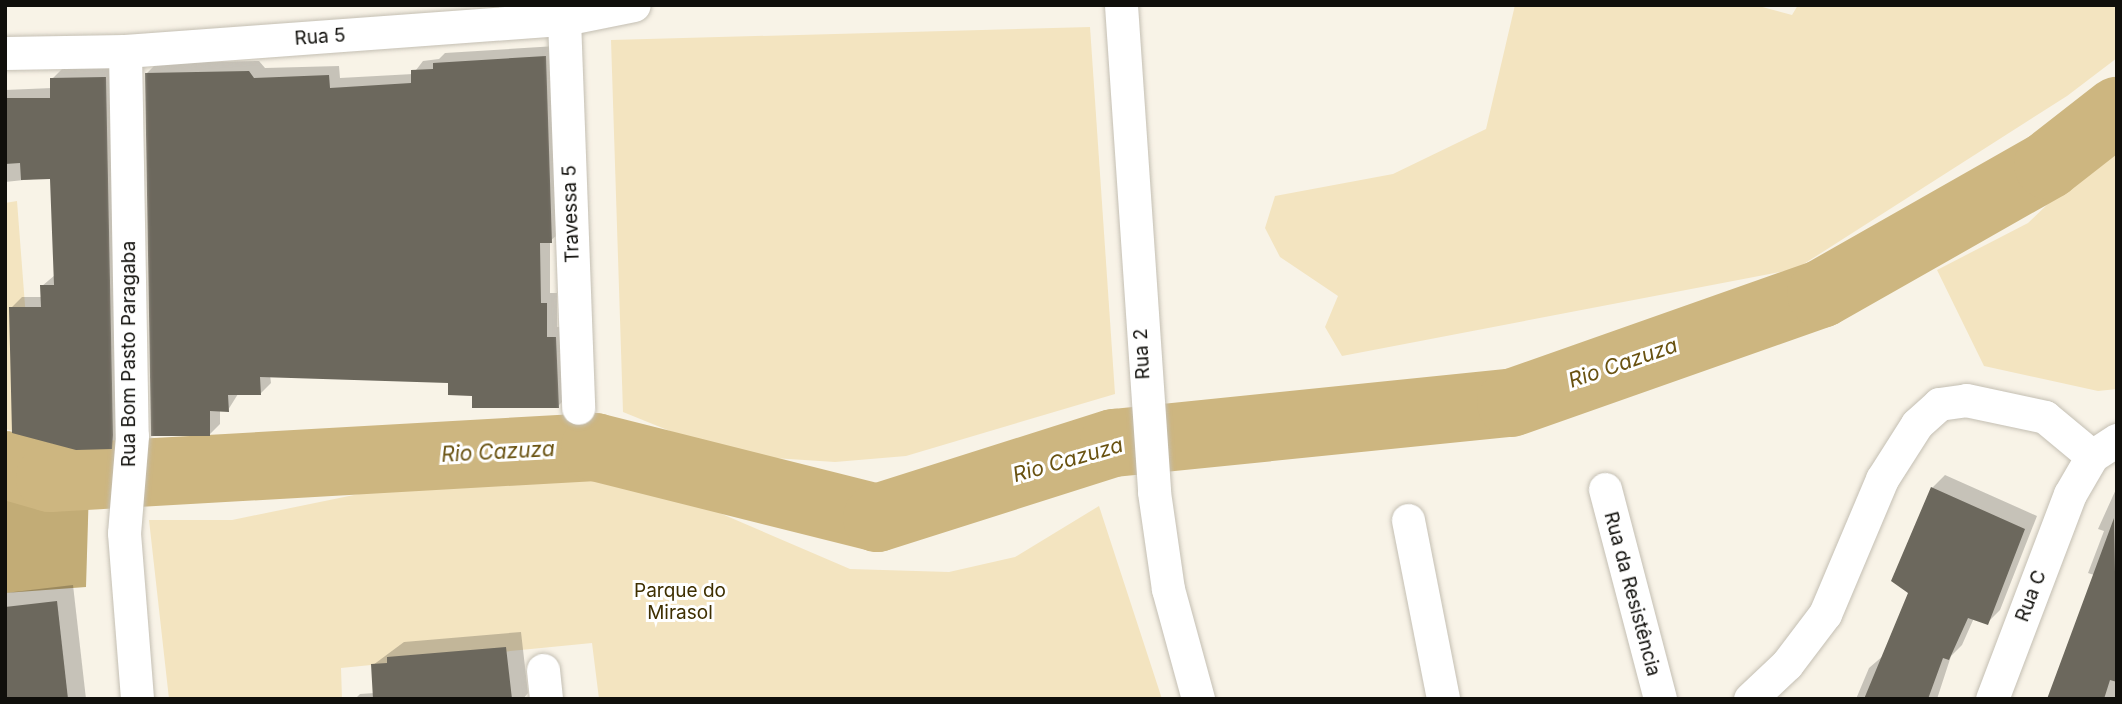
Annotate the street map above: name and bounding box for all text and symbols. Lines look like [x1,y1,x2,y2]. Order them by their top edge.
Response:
street label: Rua 5 [294,24,346,50]
street label: Travessa 5 [558,165,584,263]
street label: Rua Bom Pasto Paragaba [118,241,140,467]
street label: Rua 2 [1129,328,1155,380]
water label: Rio Cazuza [1565,333,1681,393]
water label: Rio Cazuza [1010,432,1126,488]
water label: Rio Cazuza [441,436,555,468]
street label: Rua da Resistência [1599,509,1665,679]
street label: Rua C [2011,567,2051,625]
park label: Parque do Mirasol [634,580,726,624]

